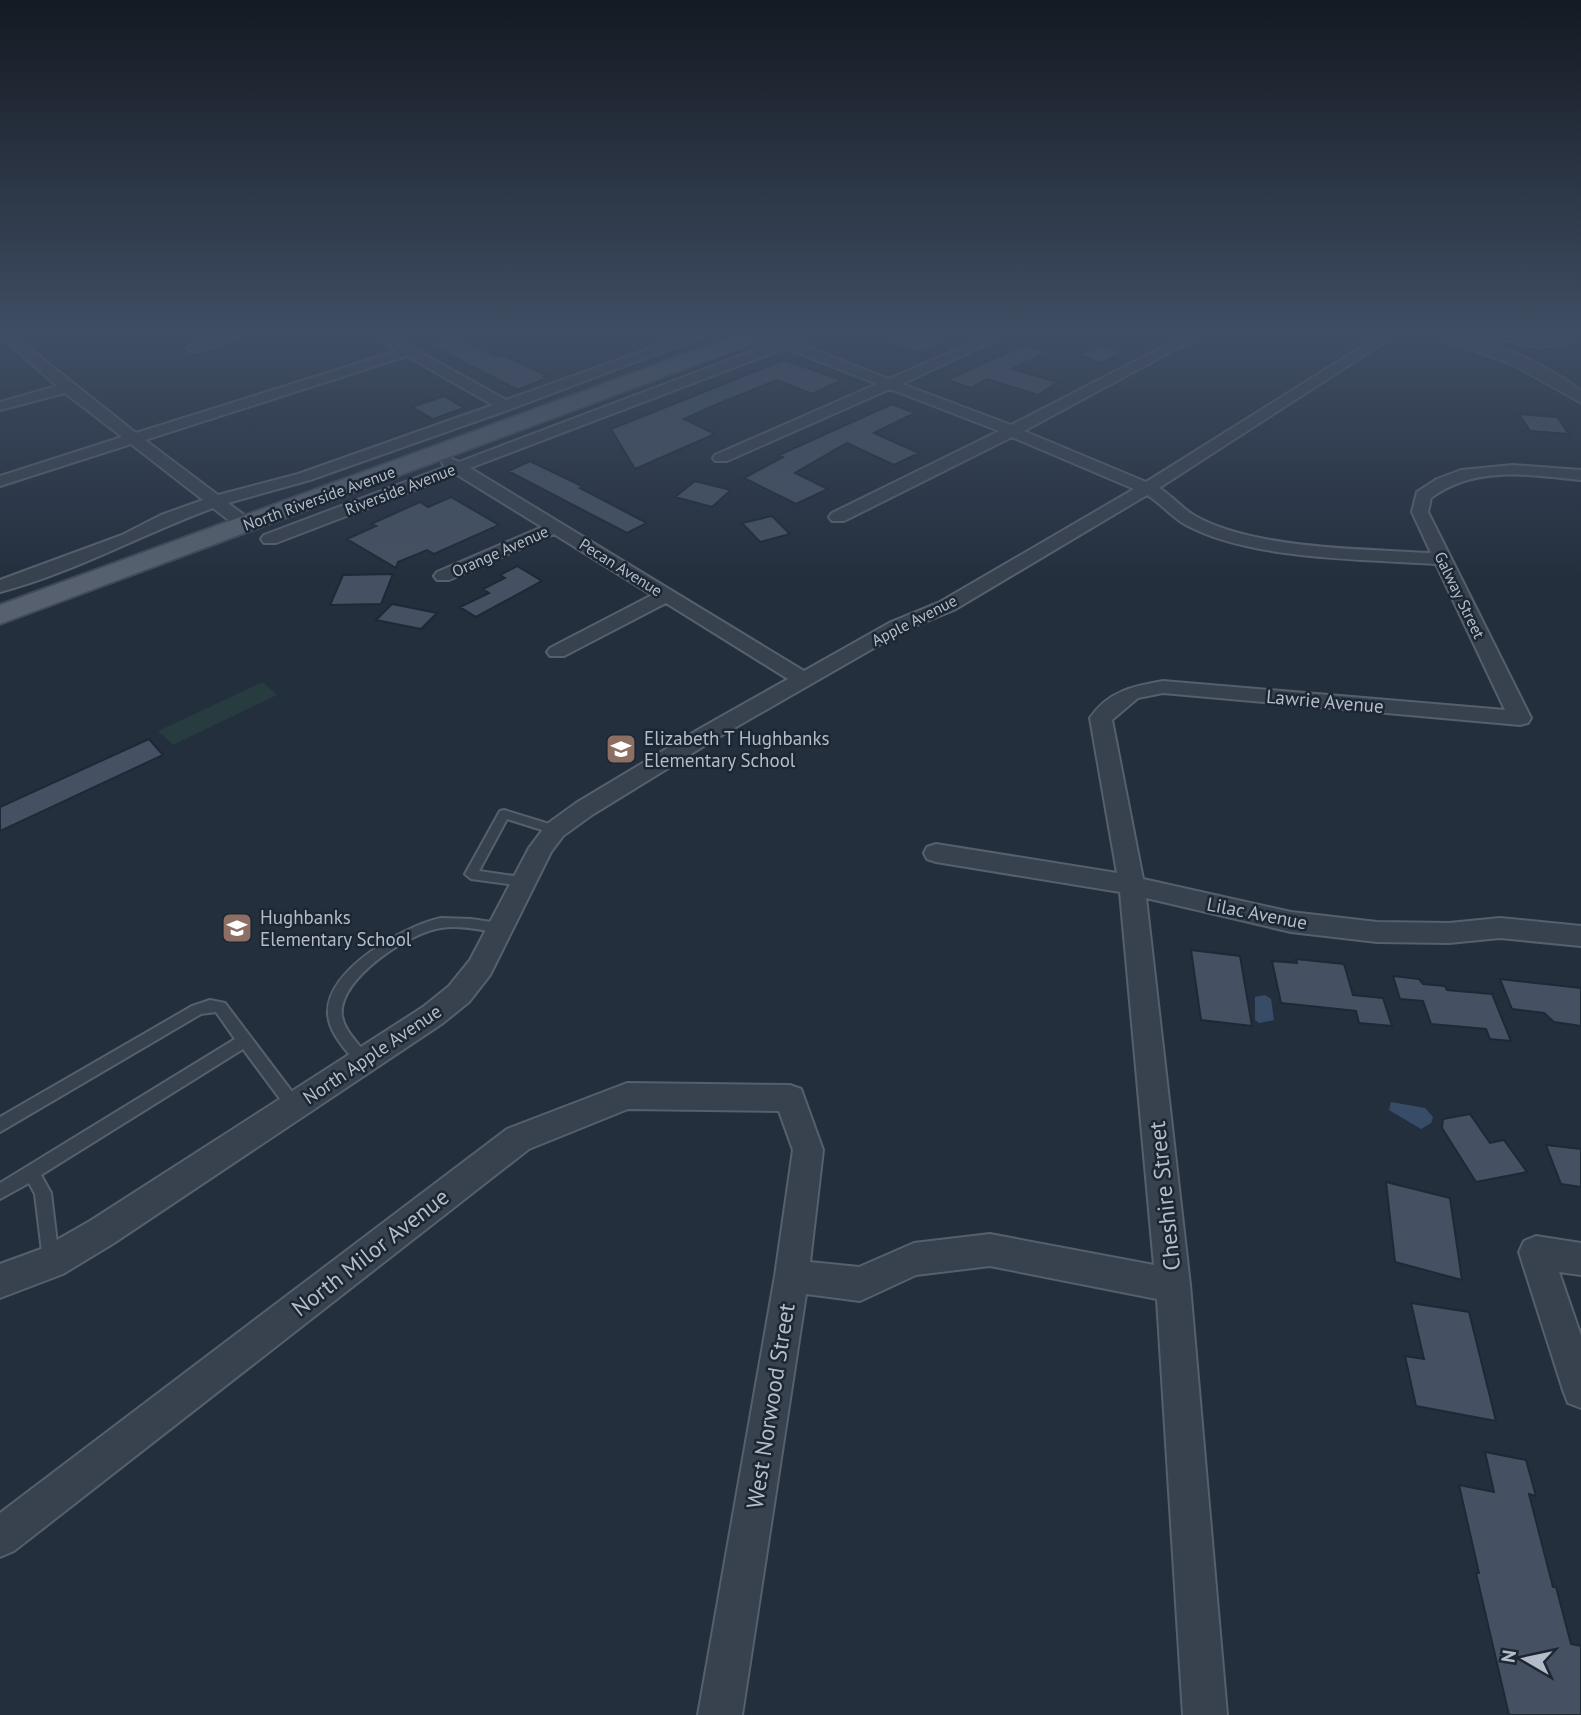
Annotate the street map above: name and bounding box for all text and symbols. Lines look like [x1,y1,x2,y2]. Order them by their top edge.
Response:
street label: Riverside Avenue [342,459,458,519]
street label: North Riverside Avenue [240,461,398,535]
street label: Orange Avenue [449,521,551,581]
street label: Pecan Avenue [576,534,666,600]
street label: Galway Street [1430,548,1490,642]
street label: Apple Avenue [868,590,960,650]
street label: Lawrie Avenue [1265,684,1385,718]
place label: Elizabeth T Hughbanks Elementary School [644,726,830,772]
school or university icon: Elizabeth T Hughbanks Elementary School [604,732,638,766]
street label: Lilac Avenue [1205,892,1309,934]
place label: Hughbanks Elementary School [260,905,412,951]
school or university icon: Hughbanks Elementary School [220,911,254,945]
street label: North Apple Avenue [298,999,446,1109]
street label: Cheshire Street [1142,1120,1186,1272]
street label: North Milor Avenue [286,1182,454,1322]
street label: West Norwood Street [739,1301,801,1511]
north arrow [1490,1624,1560,1694]
text: N [1495,1648,1521,1664]

